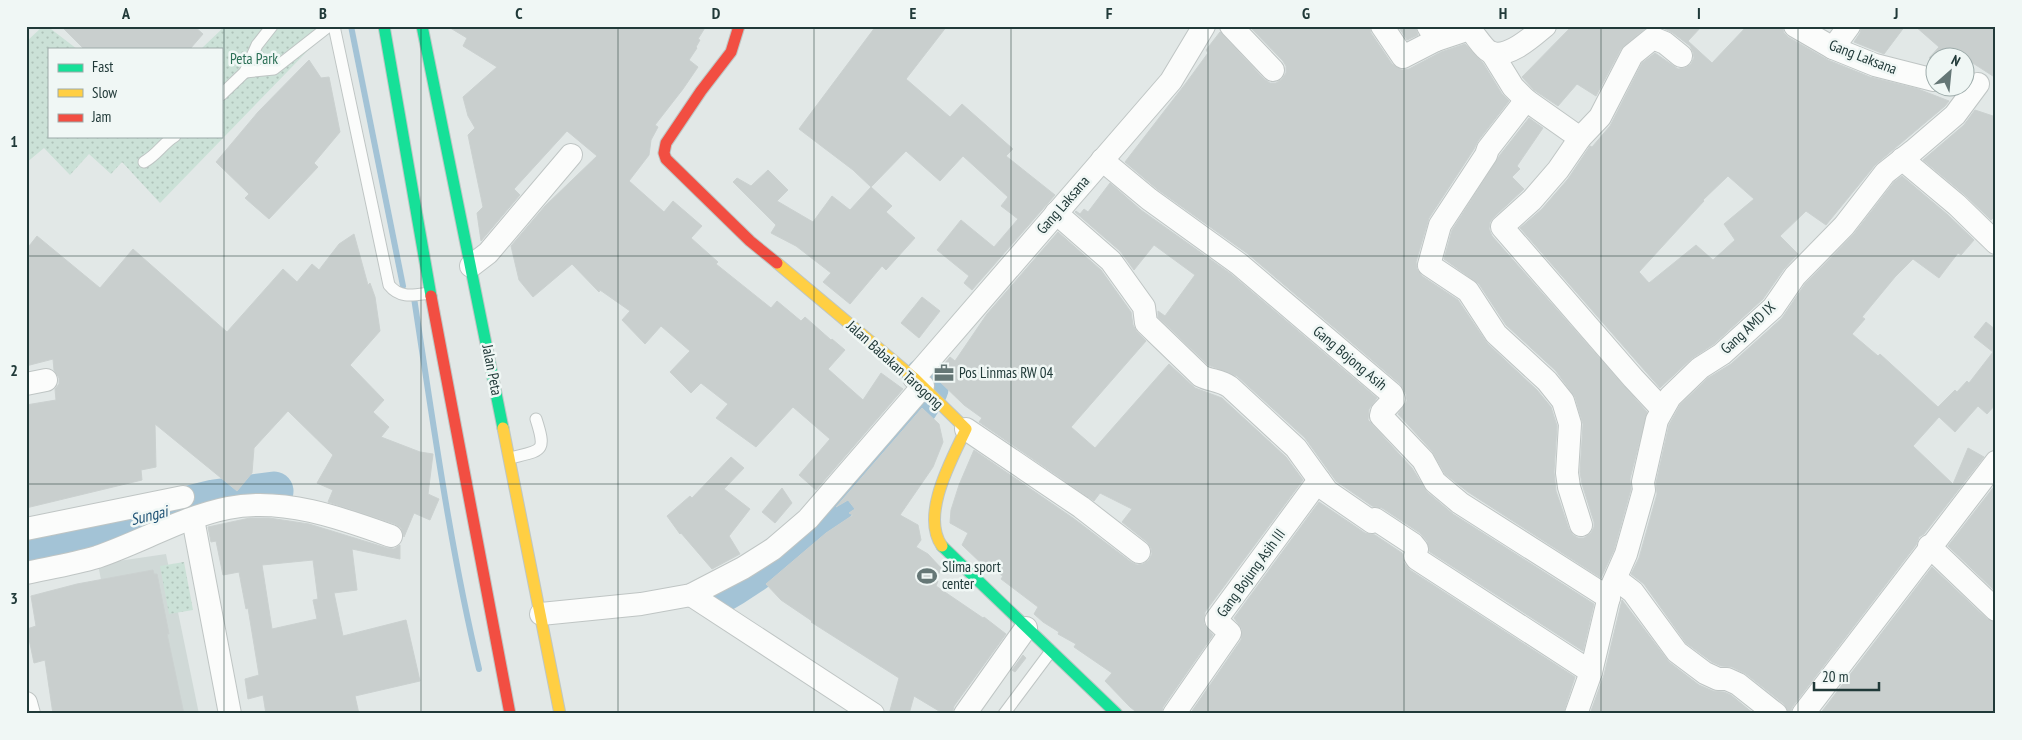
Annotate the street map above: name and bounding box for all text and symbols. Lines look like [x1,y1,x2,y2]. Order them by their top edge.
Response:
text: A [121,3,131,23]
text: B [319,3,327,23]
text: C [515,3,523,23]
text: D [712,3,721,23]
text: E [910,3,917,23]
text: F [1106,3,1113,23]
text: G [1302,3,1310,23]
text: H [1499,3,1507,23]
text: I [1697,3,1701,23]
text: J [1893,3,1898,23]
street label: Gang Laksana [1827,35,1900,78]
legend [48,48,222,138]
north arrow [1924,48,1974,98]
park label: Peta Park [230,49,278,68]
text: N [1948,51,1963,70]
text: Fast [92,57,113,76]
text: Slow [92,83,117,102]
text: Jam [91,107,111,126]
text: 1 [10,131,18,151]
street label: Gang Laksana [1032,172,1093,238]
street label: Gang AMD IX [1716,297,1779,358]
street label: Jalan Babakan Tarogong [842,316,948,413]
street label: Gang Bojong Asih [1309,321,1391,394]
street label: Jalan Peta [478,342,507,397]
text: 2 [10,360,18,380]
office icon: Pos Linmas RW 04 [933,362,955,384]
place label: Pos Linmas RW 04 [959,363,1054,382]
water label: Sungai [128,500,172,529]
street label: Gang Bojung Asih III [1212,525,1289,621]
place label: Slima sport center [942,557,1001,593]
sports icon: Slima sport center [916,565,938,587]
text: 3 [10,588,18,608]
scale bar [1814,660,1880,692]
text: 20 m [1822,667,1848,686]

